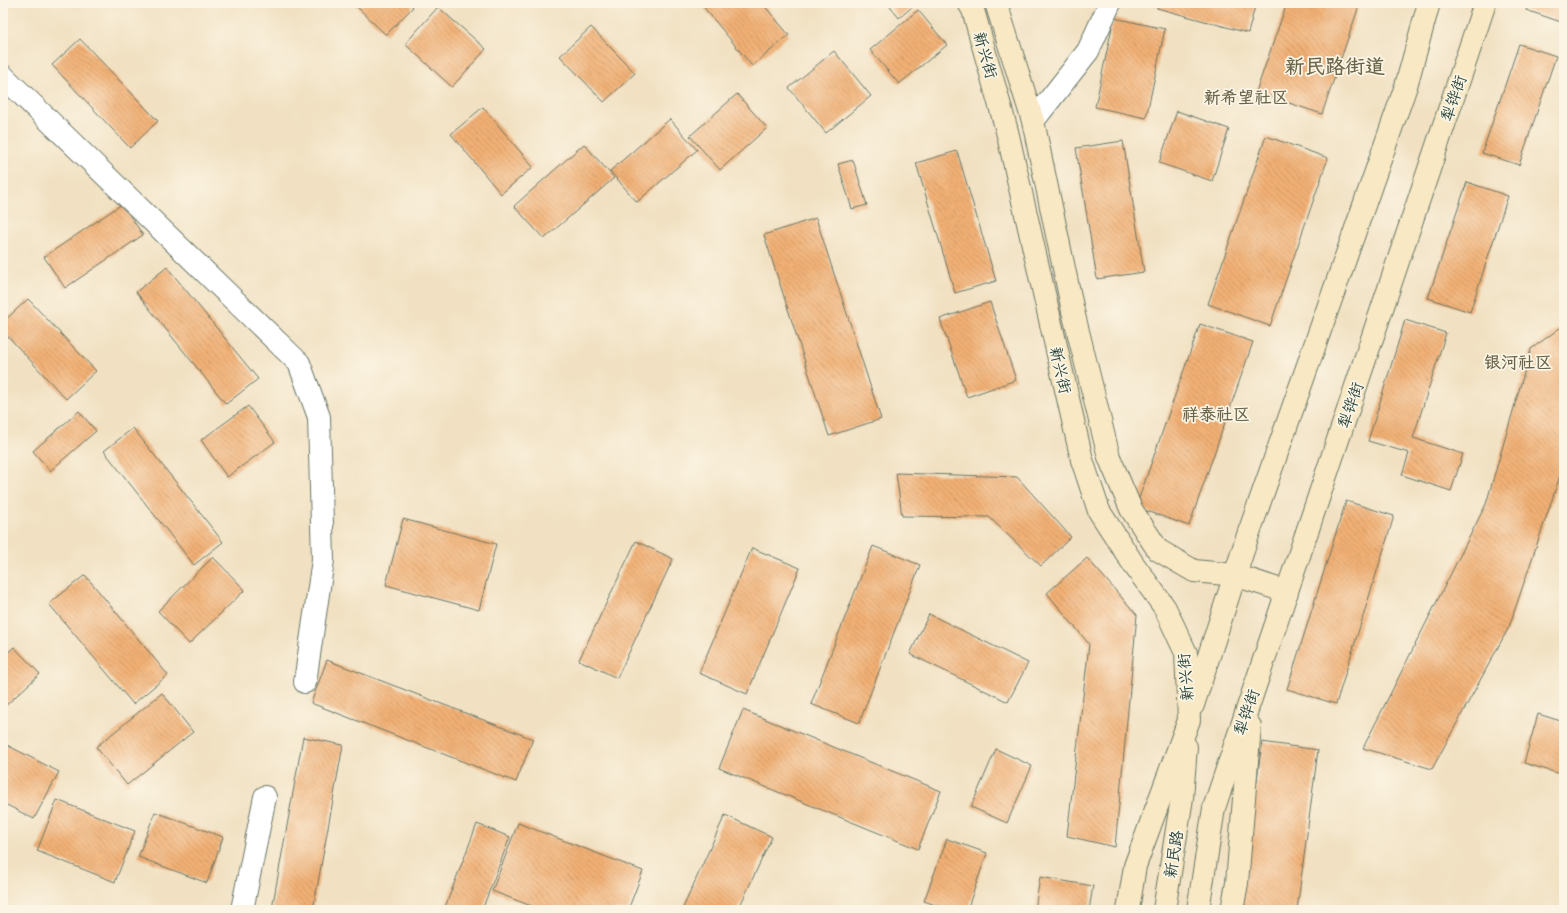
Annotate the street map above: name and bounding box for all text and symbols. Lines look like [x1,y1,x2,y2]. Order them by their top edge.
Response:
street label: 新兴街 [969,29,1001,81]
district label: 新民路街道 [1285,54,1385,79]
street label: 犁铧街 [1437,72,1471,124]
district label: 新希望社区 [1204,87,1289,108]
street label: 新兴街 [1045,345,1075,396]
district label: 银河社区 [1484,352,1552,373]
street label: 犁铧街 [1334,379,1368,431]
district label: 祥泰社区 [1182,404,1250,425]
street label: 新兴街 [1174,652,1198,702]
street label: 犁铧街 [1230,686,1264,738]
street label: 新民路 [1160,829,1188,879]

